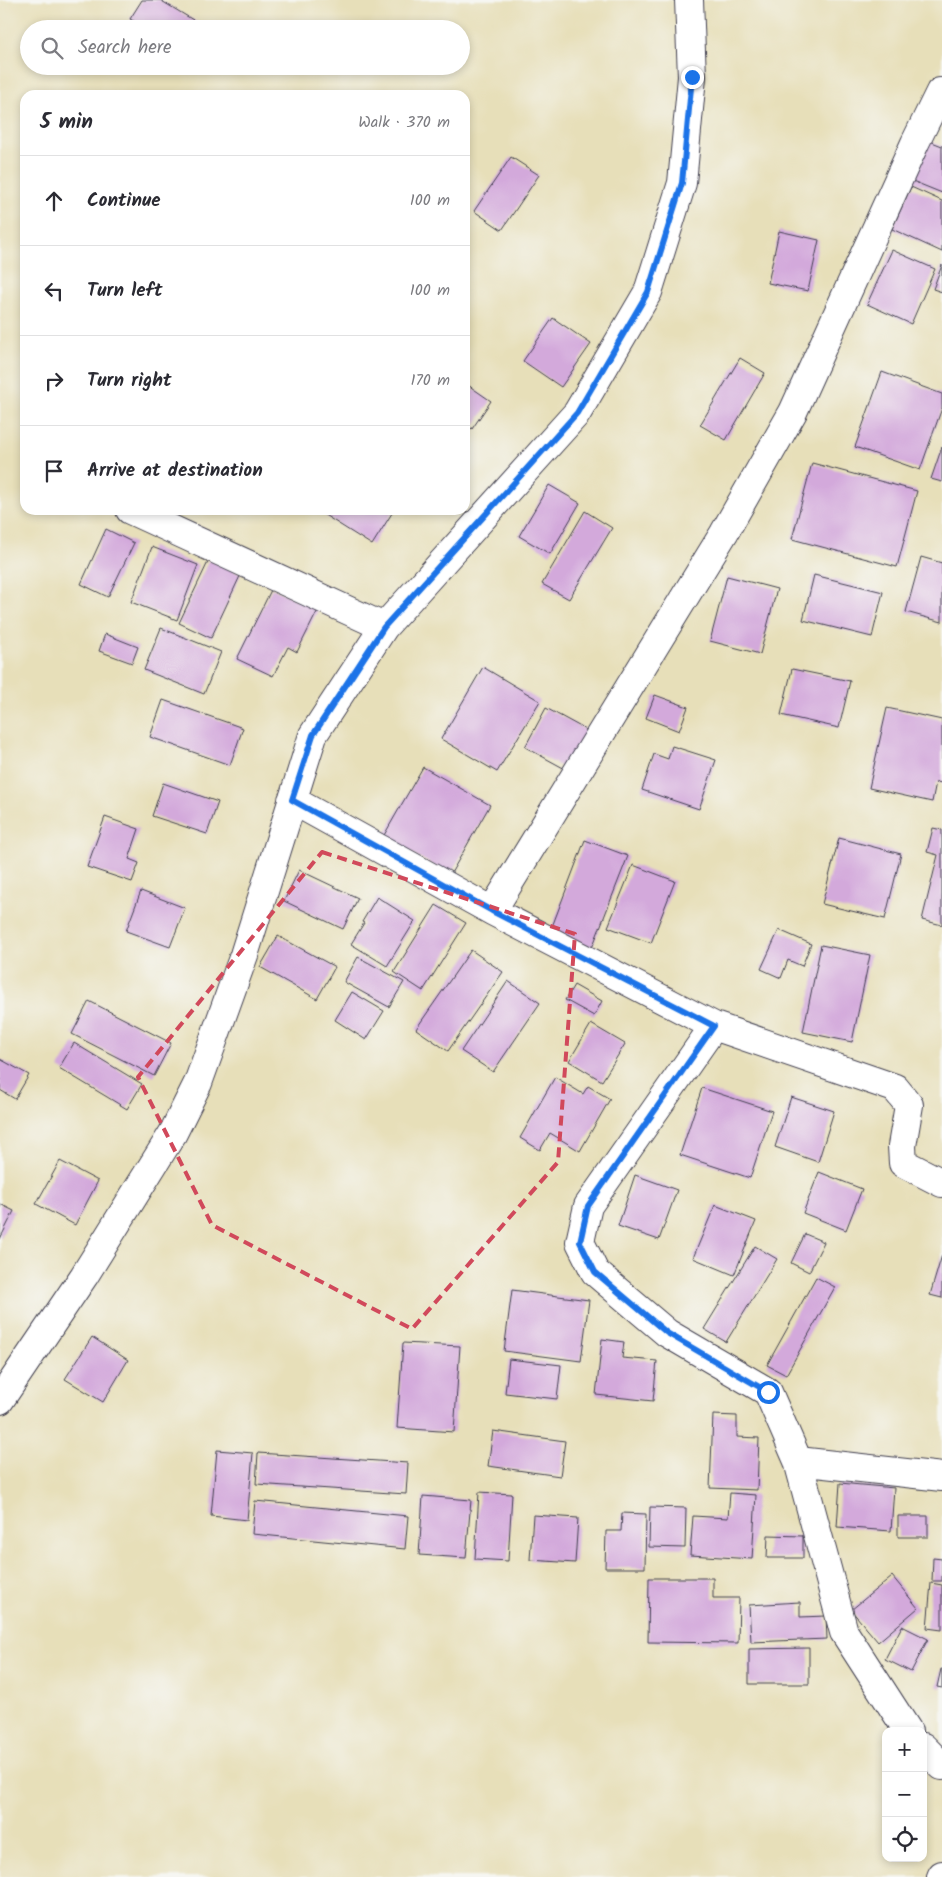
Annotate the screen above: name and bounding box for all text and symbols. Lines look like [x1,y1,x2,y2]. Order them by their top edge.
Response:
search box [20,20,470,75]
text: Search here [78,33,172,63]
icon: search [38,34,66,62]
route end [681,66,704,89]
text: 5 min [40,106,93,139]
text: Walk · 370 m [358,110,450,135]
text: Continue [87,186,160,216]
icon: ahead [40,187,68,215]
text: 100 m [410,188,450,213]
text: Turn left [87,276,162,306]
icon: left [40,277,68,305]
text: 100 m [410,278,450,303]
text: Turn right [87,366,172,396]
icon: right [40,367,68,395]
text: 170 m [410,368,450,393]
text: Arrive at destination [87,456,263,486]
icon: arrive [40,457,68,485]
route start [757,1381,780,1404]
map controls [882,1727,927,1862]
button: + [882,1727,927,1772]
button: − [882,1772,927,1817]
button: locate [882,1817,927,1862]

